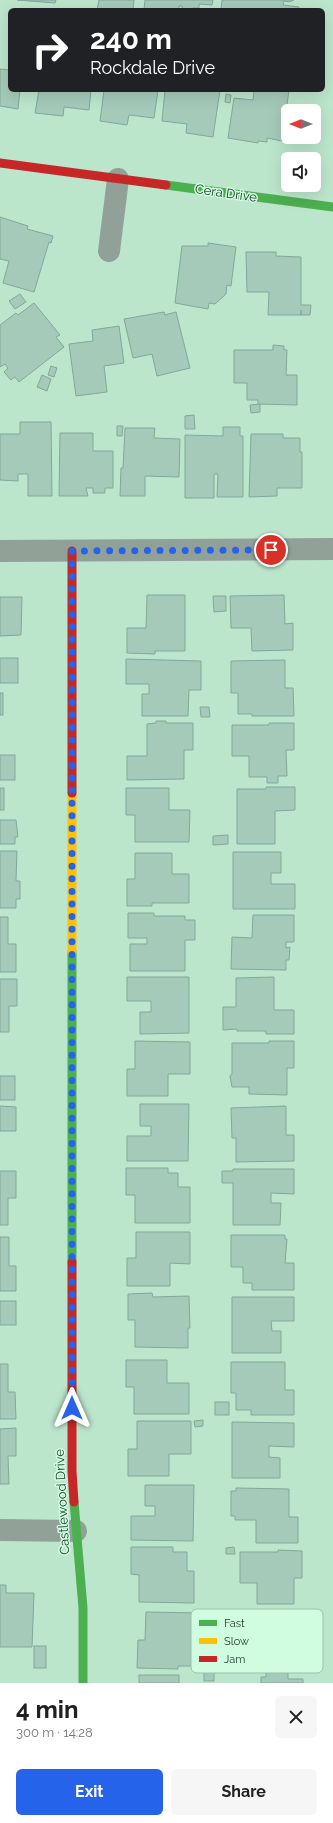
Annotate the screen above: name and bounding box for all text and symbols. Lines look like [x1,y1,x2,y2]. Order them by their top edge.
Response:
text: 240 m [90,23,172,56]
icon: right [24,24,76,76]
text: Rockdale Drive [90,57,215,78]
north arrow [281,104,321,144]
map controls [281,104,321,192]
button: sound [281,152,321,192]
street label: Cera Drive [194,181,258,205]
pin [254,533,288,567]
icon: arrive [260,539,282,561]
position arrow [51,1387,93,1429]
street label: Castlewood Drive [52,1448,72,1555]
legend [191,1609,323,1673]
text: Fast [224,1617,245,1630]
text: Slow [224,1635,249,1648]
text: Jam [224,1653,245,1666]
text: 4 min [16,1695,78,1724]
button: close [275,1696,317,1738]
text: 300 m · 14:28 [16,1725,93,1740]
button: Exit [16,1769,163,1815]
button: Share [171,1769,317,1815]

